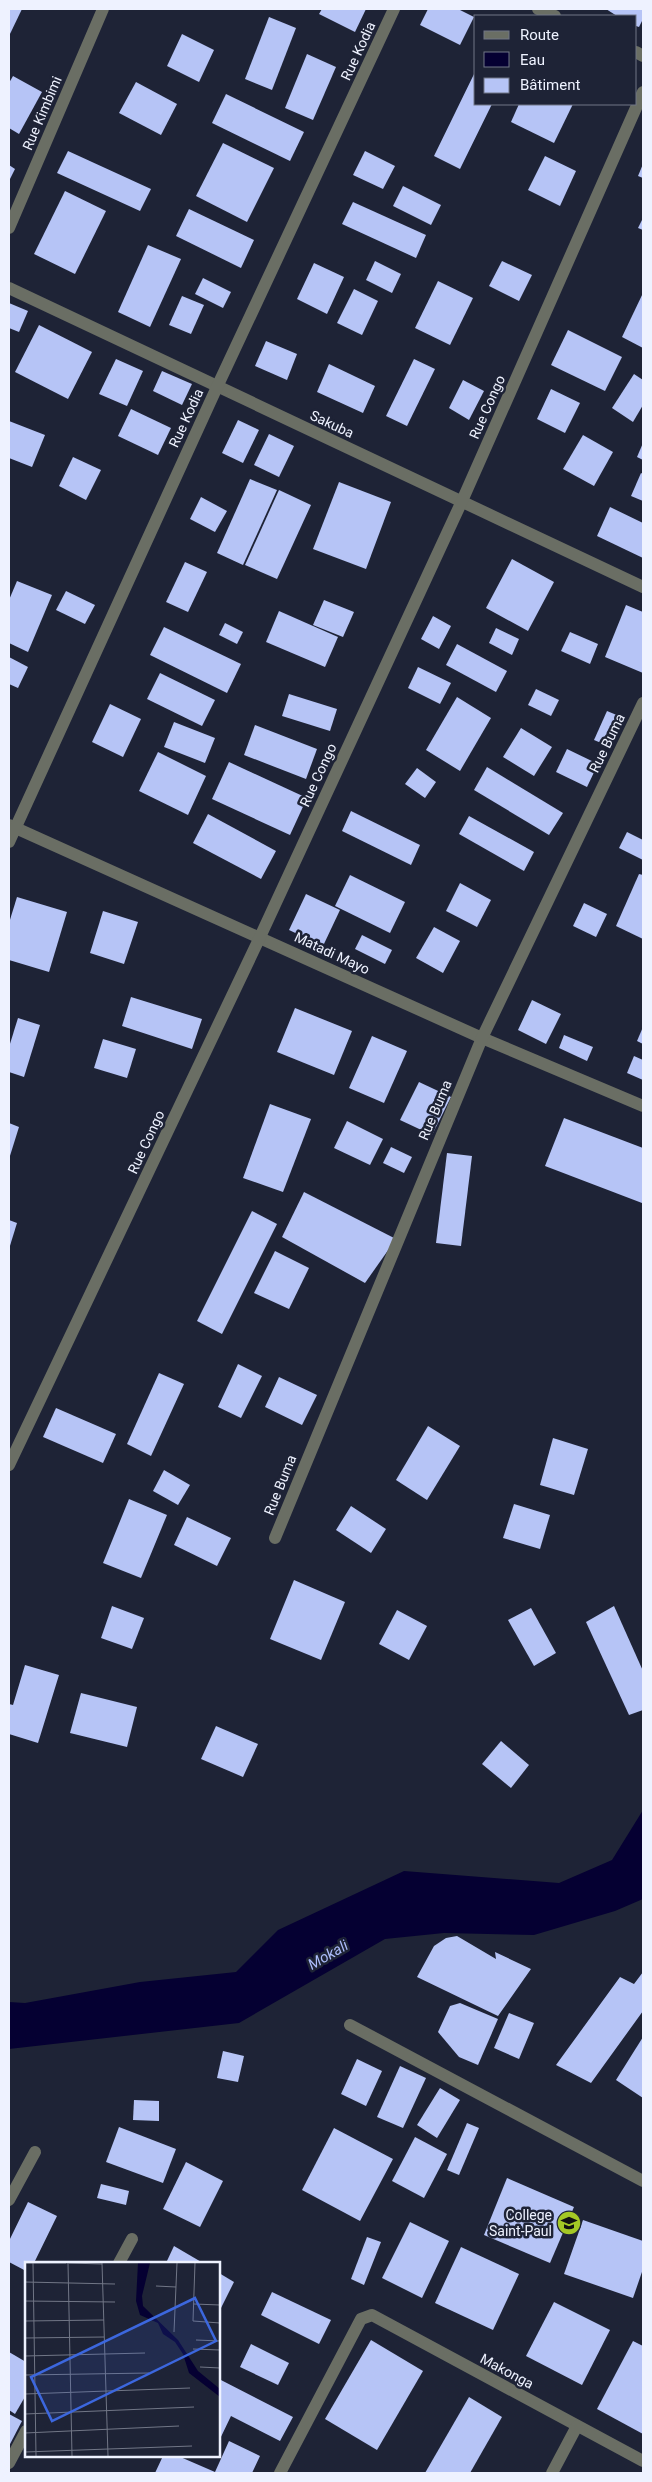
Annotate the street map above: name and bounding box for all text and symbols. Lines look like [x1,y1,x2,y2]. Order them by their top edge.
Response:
legend [474,15,637,105]
street label: Rue Kodia [337,19,379,83]
text: Route [520,26,559,44]
text: Eau [520,51,545,69]
street label: Rue Kimbimi [19,74,65,152]
text: Bâtiment [520,76,580,94]
street label: Rue Congo [466,373,508,441]
street label: Rue Kodia [165,386,207,450]
street label: Sakuba [308,407,356,441]
street label: Rue Buma [586,711,628,775]
street label: Rue Congo [296,741,340,809]
street label: Matadi Mayo [292,929,372,977]
street label: Rue Buma [415,1078,455,1142]
street label: Rue Congo [124,1108,168,1176]
street label: Rue Buma [261,1453,299,1517]
water label: Mokali [305,1936,352,1974]
place label: College Saint-Paul [489,2207,552,2239]
school or university icon: College Saint-Paul [556,2210,582,2236]
inset map [25,2262,220,2457]
street label: Makonga [478,2350,536,2392]

